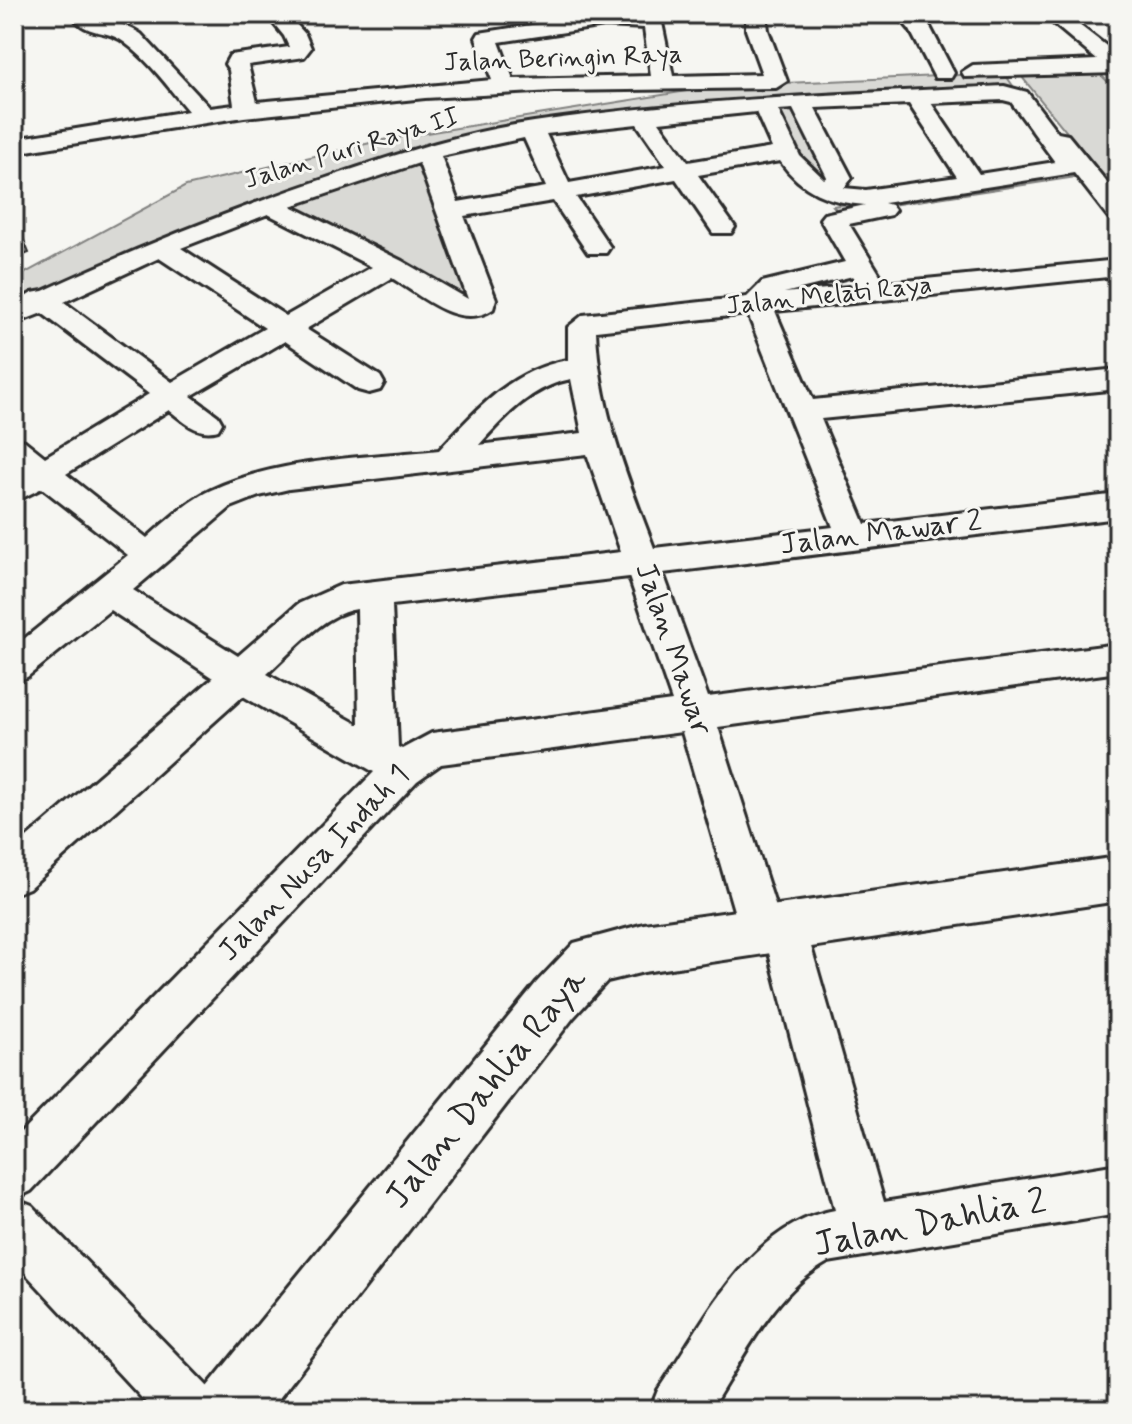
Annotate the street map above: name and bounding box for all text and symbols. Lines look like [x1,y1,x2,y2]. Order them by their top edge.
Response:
street label: Jalan Beringin Raya [443,38,683,80]
street label: Jalan Puri Raya II [240,100,464,198]
street label: Jalan Melati Raya [724,268,934,324]
street label: Jalan Mawar 2 [778,501,984,565]
street label: Jalan Mawar [625,558,721,741]
street label: Jalan Nusa Indah 1 [210,756,418,970]
street label: Jalan Dahlia Raya [375,959,599,1219]
street label: Jalan Dahlia 2 [810,1178,1050,1270]

